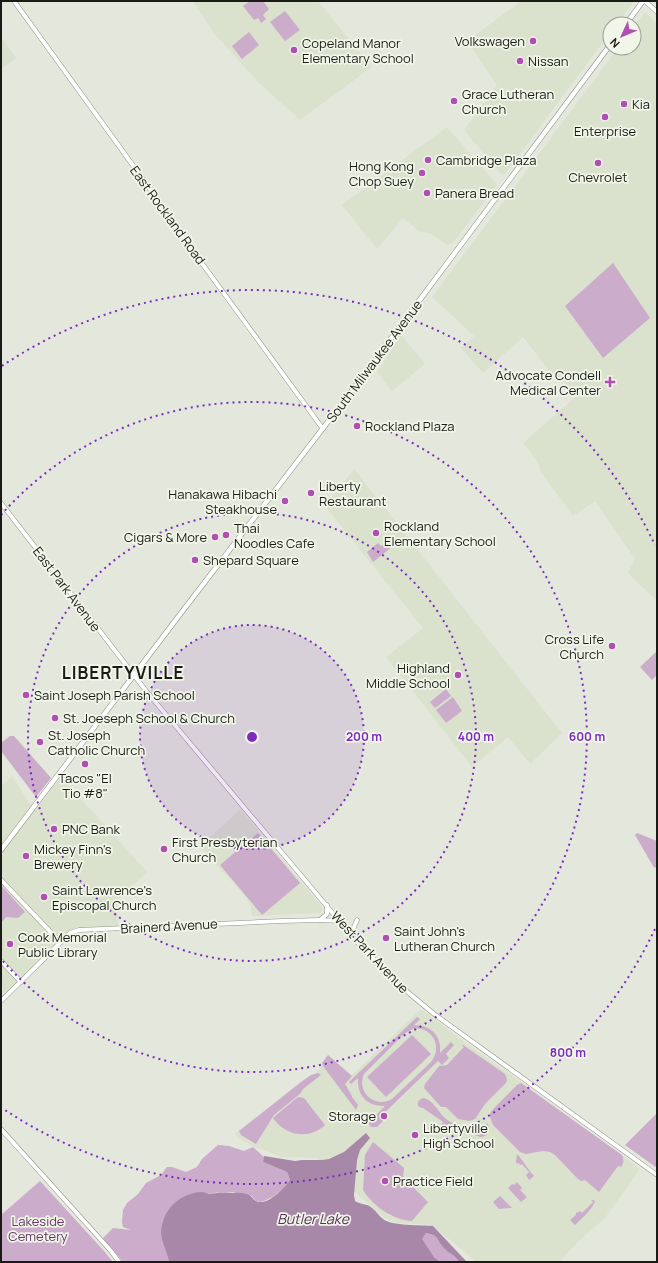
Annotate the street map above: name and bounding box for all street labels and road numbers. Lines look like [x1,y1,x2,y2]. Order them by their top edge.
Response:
street label: East Rockland Road [126,162,210,268]
street label: South Milwaukee Avenue [322,296,426,426]
street label: East Park Avenue [29,543,105,636]
street label: West Park Avenue [327,907,413,997]
street label: Brainerd Avenue [120,914,218,938]

